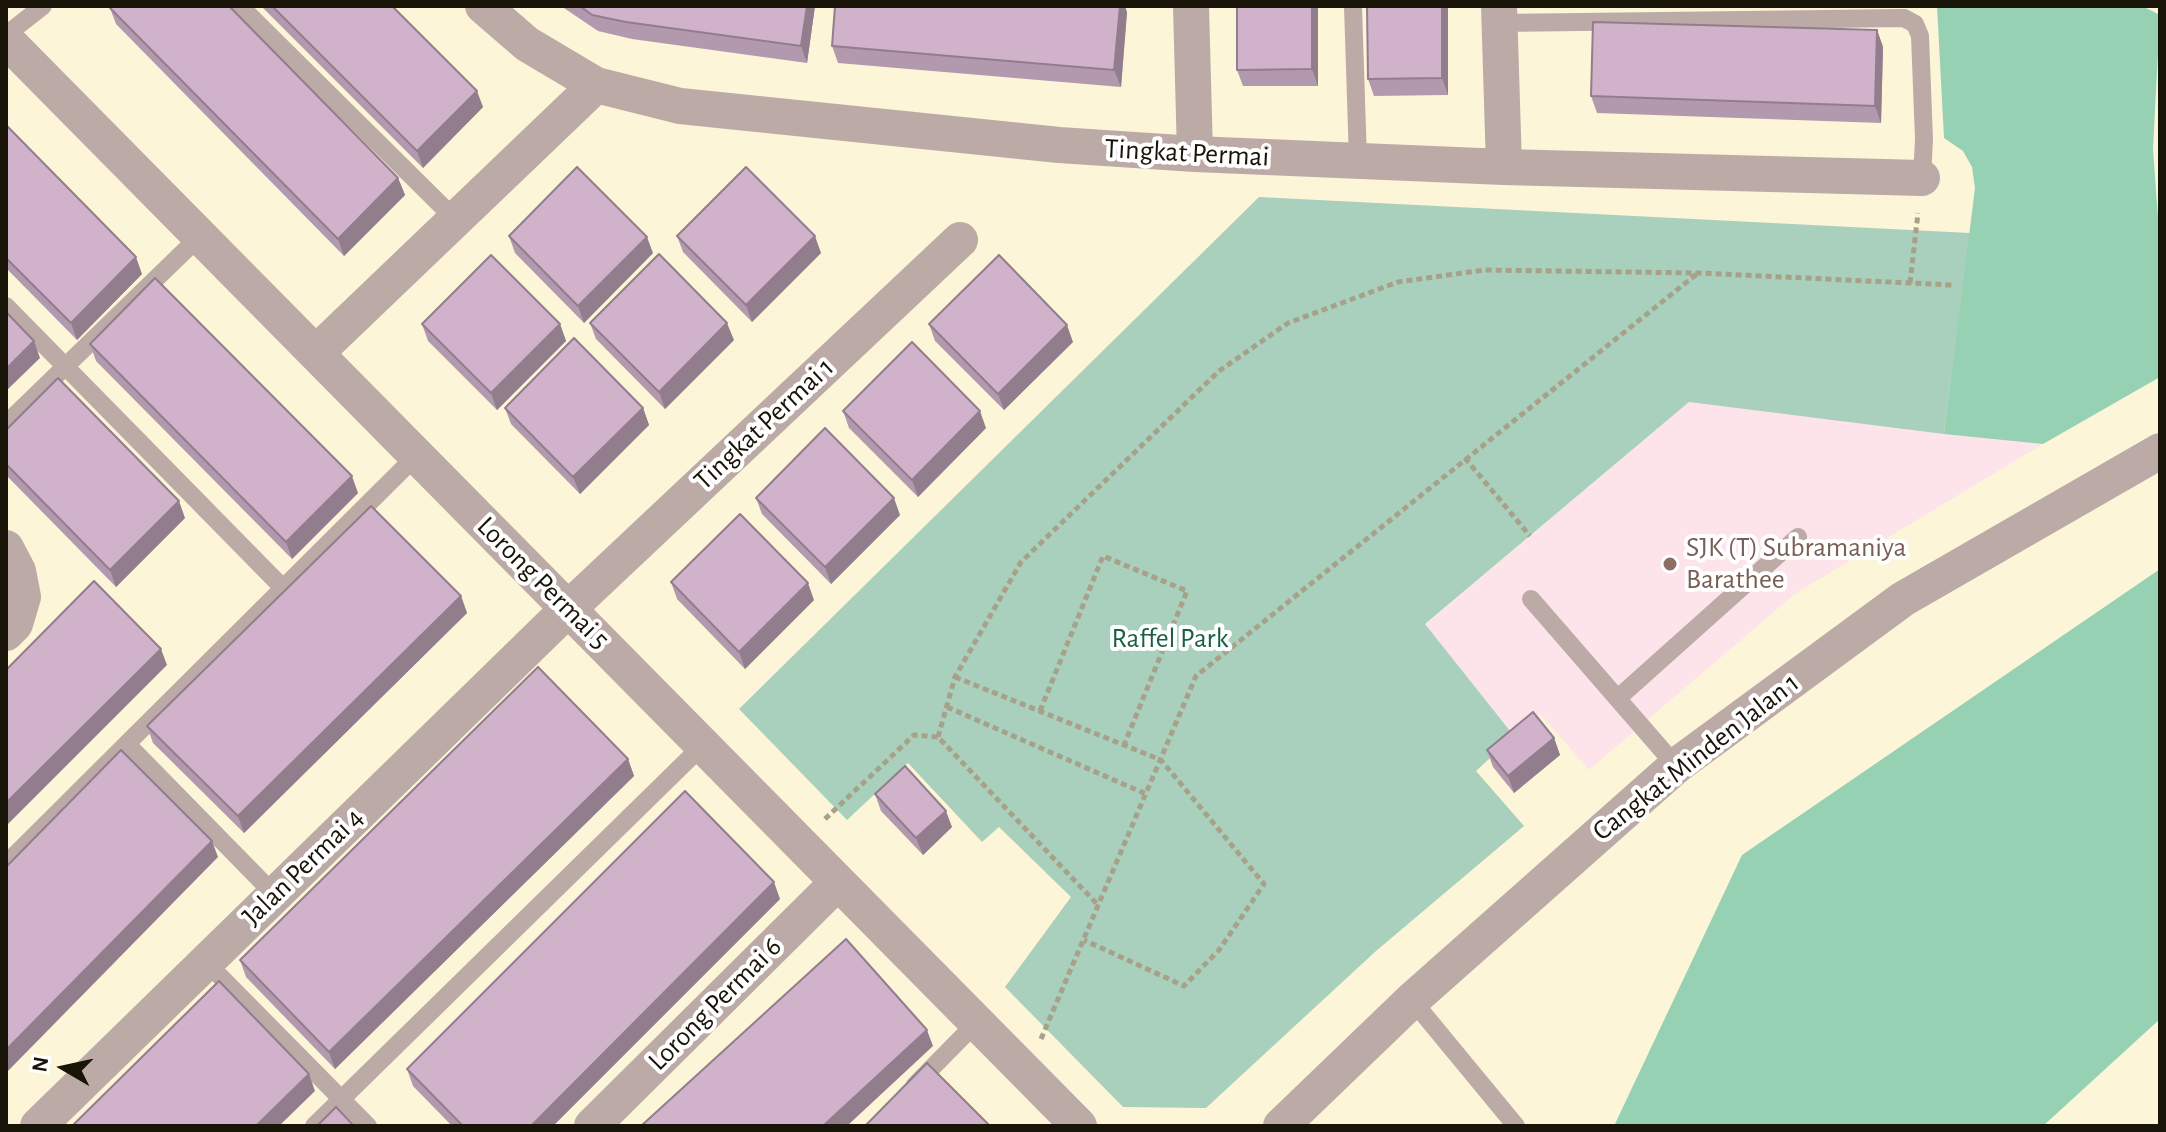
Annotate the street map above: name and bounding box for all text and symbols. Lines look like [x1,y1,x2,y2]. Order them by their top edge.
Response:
street label: Tingkat Permai [1104,132,1270,174]
street label: Tingkat Permai 1 [687,351,841,497]
street label: Lorong Permai 5 [470,510,616,656]
place label: SJK (T) Subramaniya Barathee [1686,531,1907,597]
marker: SJK (T) Subramaniya Barathee [1661,555,1679,573]
park label: Raffel Park [1112,622,1228,656]
street label: Cangkat Minden Jalan 1 [1586,666,1806,848]
street label: Jalan Permai 4 [235,801,371,933]
street label: Lorong Permai 6 [641,930,789,1078]
north arrow [24,1028,104,1108]
text: N [28,1055,52,1074]

